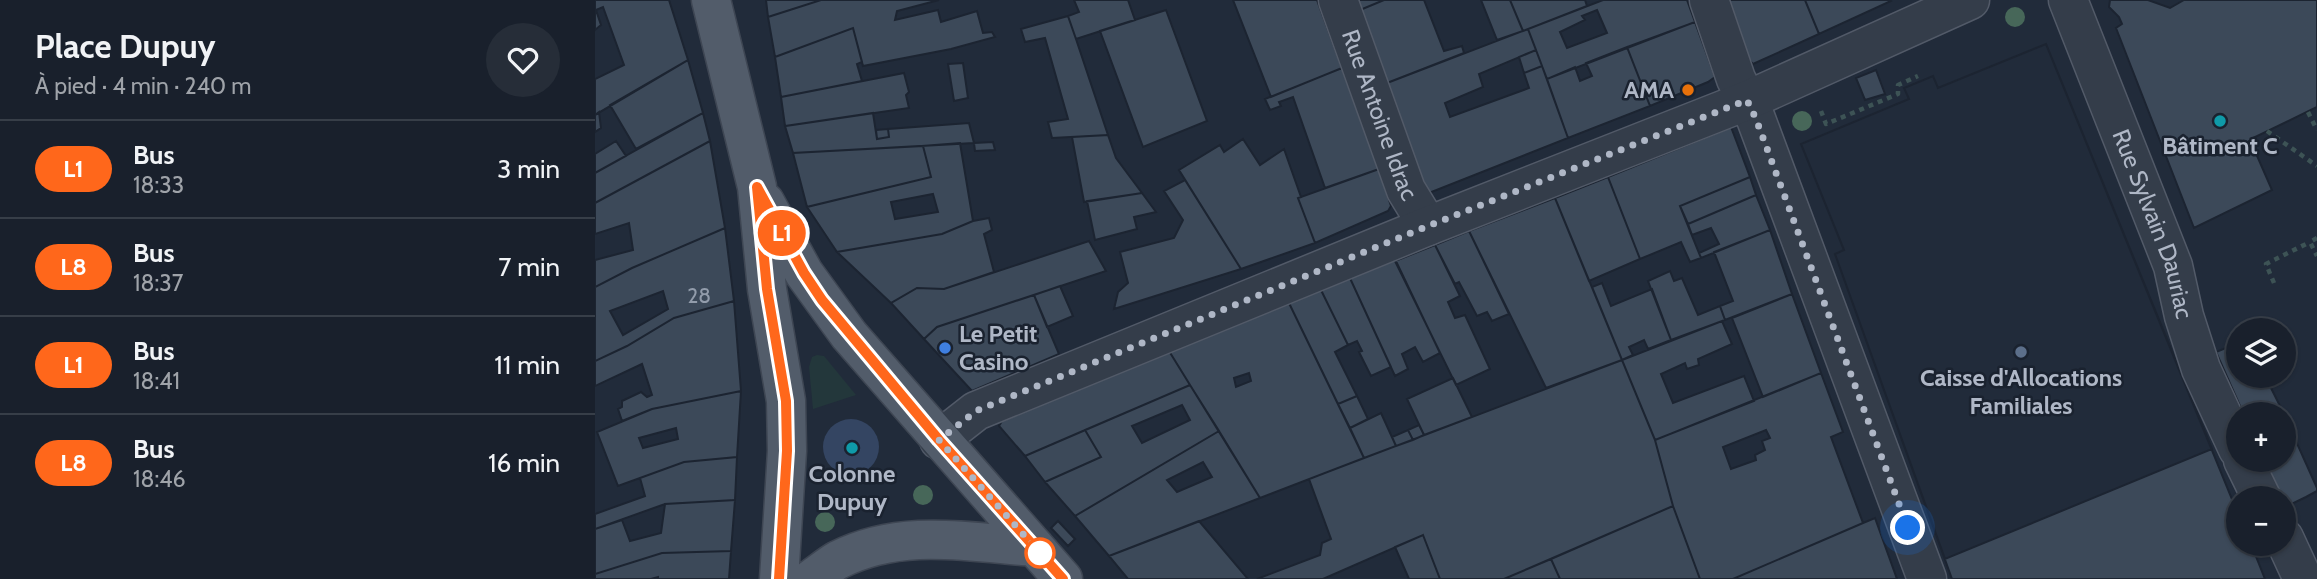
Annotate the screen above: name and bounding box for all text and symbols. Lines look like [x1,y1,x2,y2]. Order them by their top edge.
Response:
button: heart [486,23,560,97]
text: Place Dupuy [35,26,216,66]
street label: Rue Antoine Idrac [1336,26,1424,206]
text: À pied · 4 min · 240 m [35,72,251,100]
place label: AMA [1624,75,1674,104]
marker: AMA [1680,82,1696,98]
marker: Bâtiment C [2212,113,2228,129]
street label: Rue Sylvain Dauriac [2106,125,2199,322]
place label: Bâtiment C [2162,131,2278,160]
text: Bus [133,139,174,171]
text: 3 min [497,153,560,185]
text: L1 [63,154,84,183]
text: 18:33 [133,171,184,199]
line badge: L1 [751,210,813,256]
text: L1 [772,218,792,247]
text: Bus [133,237,174,269]
text: 7 min [498,251,560,283]
text: L8 [60,252,87,281]
text: 18:37 [133,269,183,297]
house number: 28 [687,283,711,308]
map controls [2226,318,2296,556]
button: layers [2226,318,2296,388]
place label: Le Petit Casino [959,319,1037,376]
text: Bus [133,335,174,367]
marker: Le Petit Casino [937,340,953,356]
marker: Caisse d'Allocations Familiales [2013,344,2029,360]
text: 11 min [494,349,560,381]
text: L1 [63,350,84,379]
place label: Caisse d'Allocations Familiales [1920,363,2122,420]
text: 18:41 [133,367,180,395]
button: + [2226,402,2296,472]
text: Bus [133,433,174,465]
marker: Colonne Dupuy [844,440,860,456]
text: 16 min [488,447,560,479]
text: L8 [60,448,87,477]
place label: Colonne Dupuy [809,459,895,516]
text: 18:46 [133,465,186,493]
button: − [2226,486,2296,556]
your location [1890,510,1925,545]
unlabelled marker [1025,538,1055,568]

